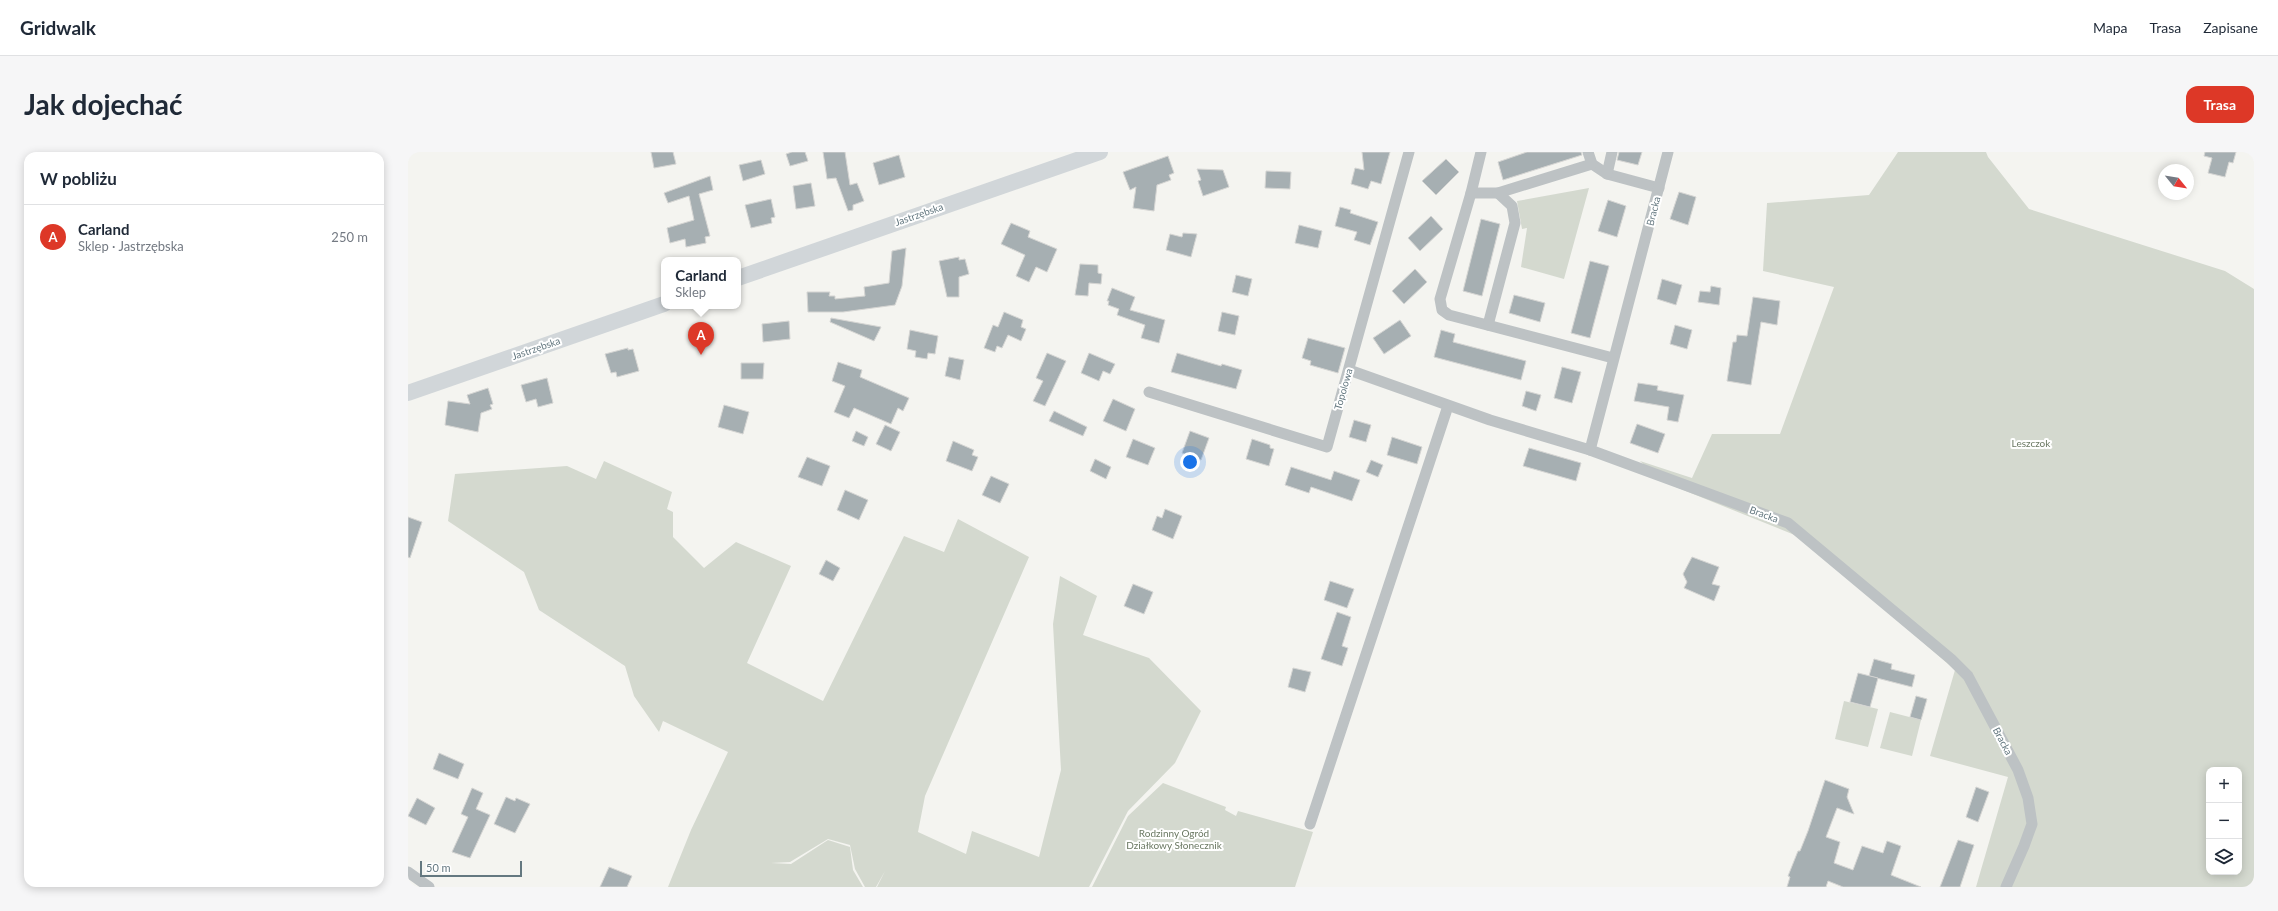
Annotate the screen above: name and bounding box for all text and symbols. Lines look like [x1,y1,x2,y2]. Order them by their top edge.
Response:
text: Gridwalk [20,16,96,39]
text: Mapa [2093,19,2128,36]
text: Trasa [2150,19,2181,36]
text: Zapisane [2203,19,2258,36]
button: Trasa [2186,86,2254,123]
text: Jak dojechać [24,87,183,121]
north arrow [2158,164,2194,200]
text: W pobliżu [40,168,117,189]
street label: Bracka [1644,195,1662,227]
street label: Jastrzębska [893,200,945,228]
text: Carland [78,220,129,238]
text: A [48,229,58,245]
text: 250 m [331,229,368,245]
text: Sklep · Jastrzębska [78,238,184,254]
popup [661,257,741,309]
text: Carland [675,266,727,284]
text: Sklep [675,284,706,300]
pin: A [688,322,714,355]
street label: Jastrzębska [510,334,562,362]
street label: Topolowa [1331,367,1355,411]
park label: Leszczok [2012,437,2051,449]
your location [1180,452,1200,472]
street label: Bracka [1748,503,1780,525]
street label: Bracka [1991,725,2015,757]
map controls [2206,767,2242,875]
button: + [2206,767,2242,803]
button: − [2206,803,2242,839]
park label: Rodzinny Ogród Działkowy Słonecznik [1126,827,1223,851]
button: layers [2206,839,2242,875]
scale bar [420,859,522,878]
text: 50 m [426,861,451,874]

